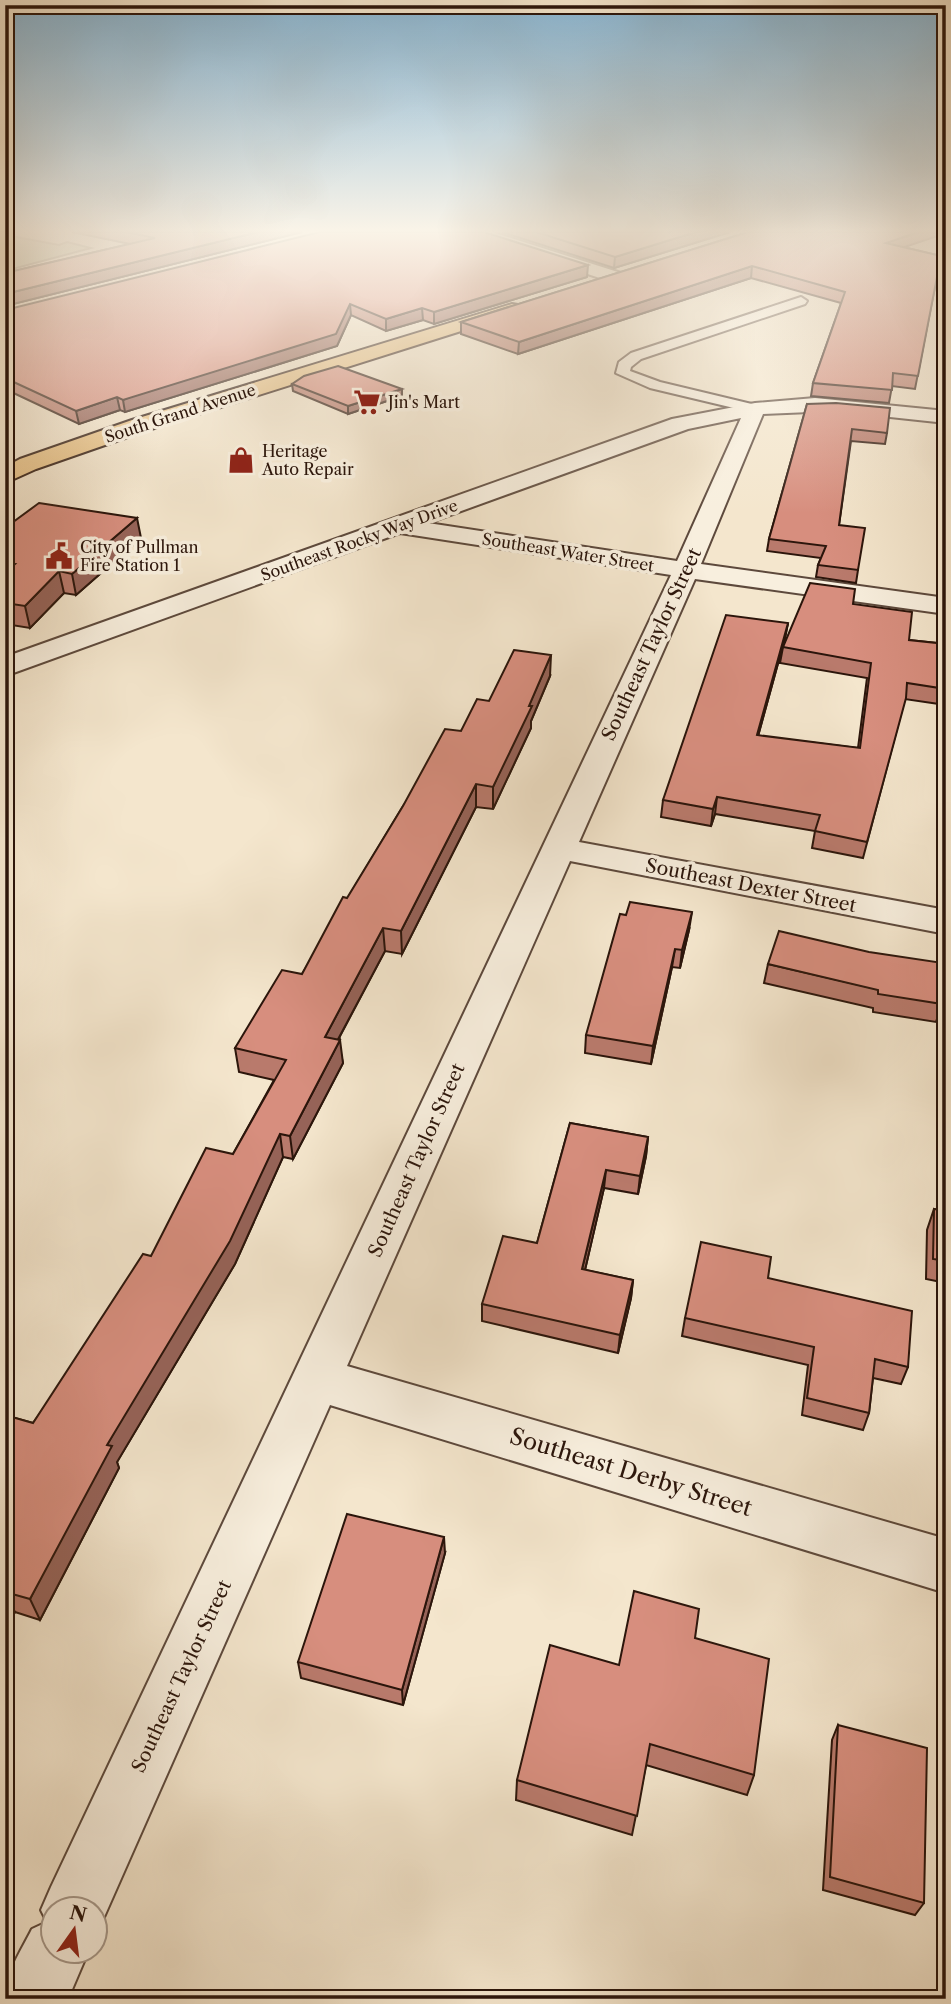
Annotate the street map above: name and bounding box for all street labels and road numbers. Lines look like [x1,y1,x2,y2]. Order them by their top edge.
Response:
street label: South Grand Avenue [102,379,258,447]
street label: Southeast Rocky Way Drive [258,495,460,585]
street label: Southeast Water Street [481,529,656,576]
street label: Southeast Taylor Street [597,544,706,744]
street label: Southeast Dexter Street [644,854,858,917]
street label: Southeast Taylor Street [363,1059,470,1261]
street label: Southeast Derby Street [507,1422,755,1522]
street label: Southeast Taylor Street [127,1576,236,1776]

